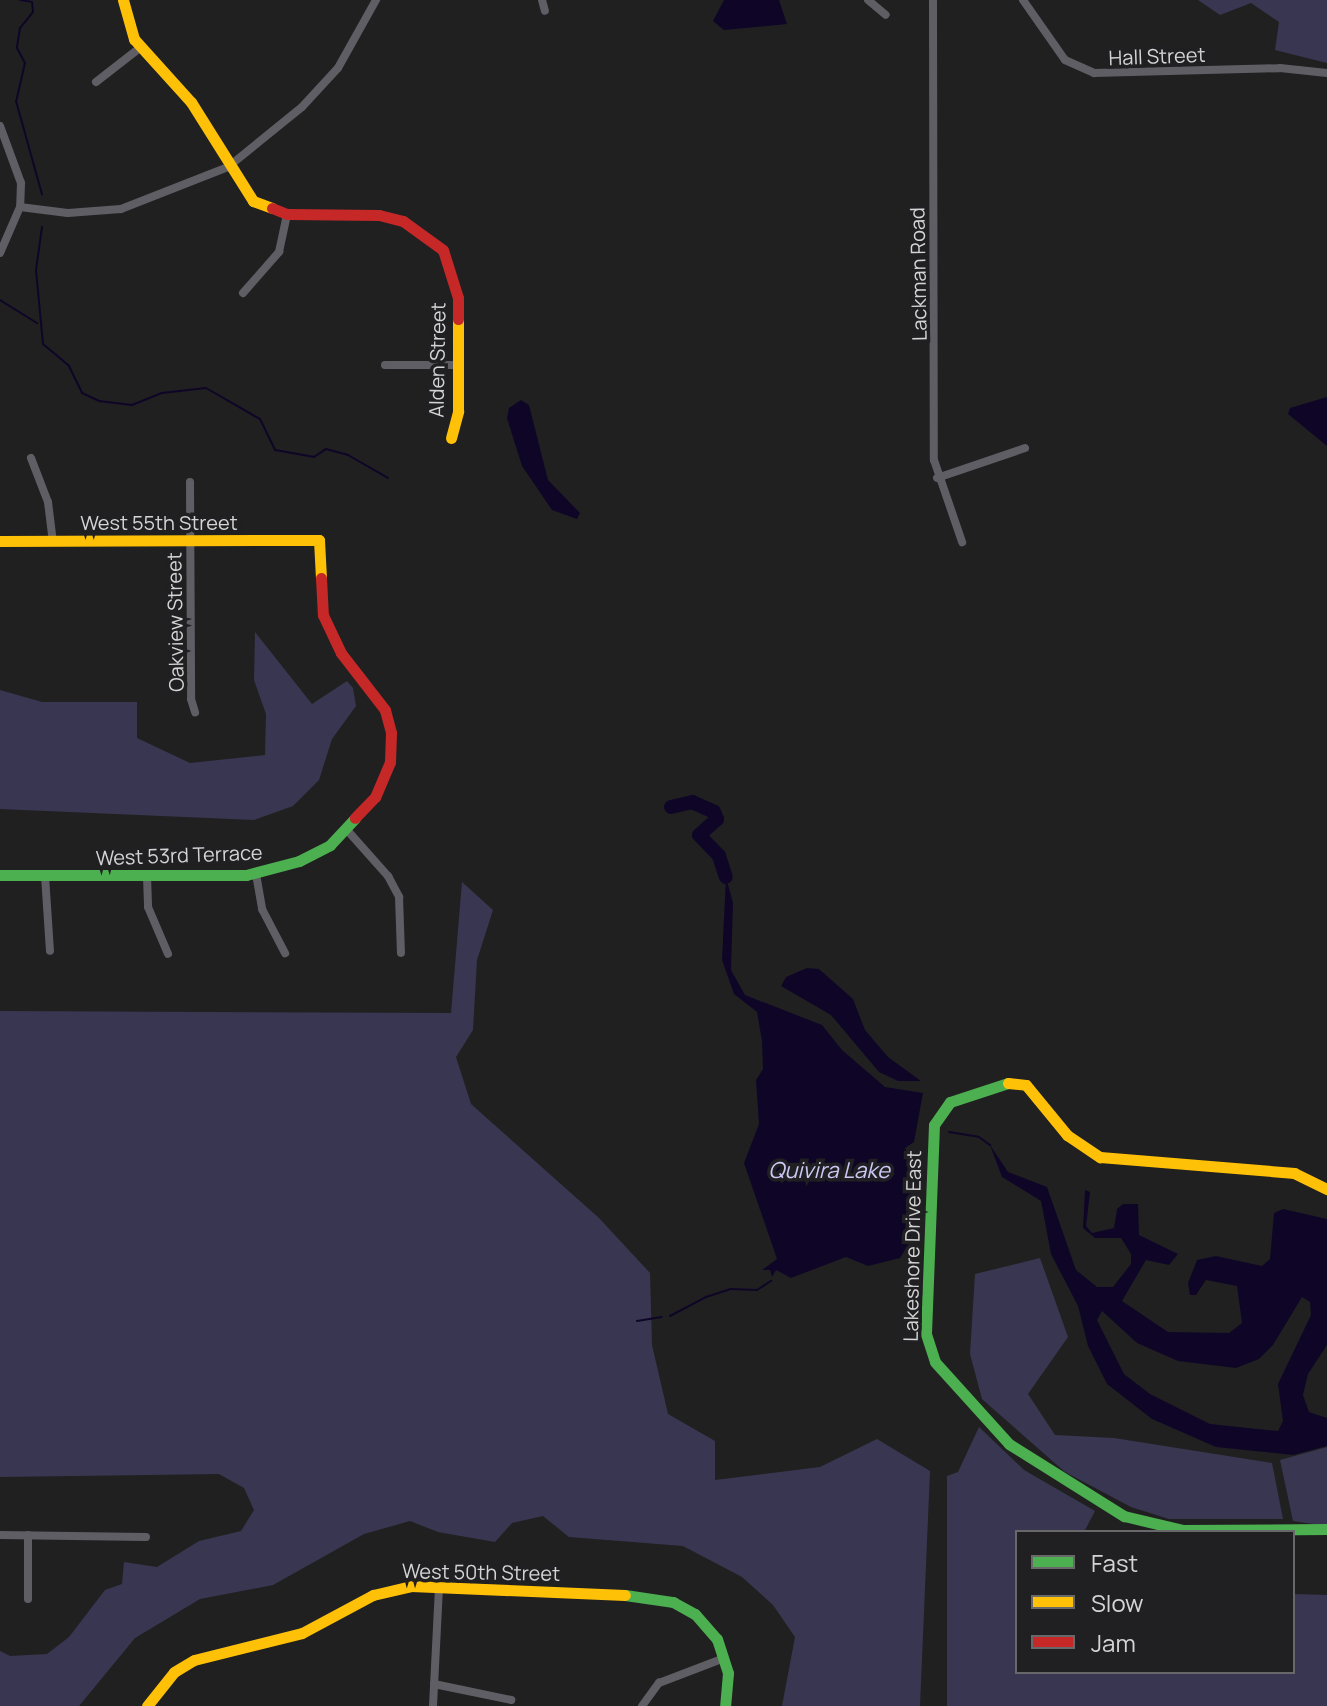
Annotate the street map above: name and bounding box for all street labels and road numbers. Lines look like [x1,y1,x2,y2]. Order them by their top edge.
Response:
street label: Hall Street [1108,42,1206,70]
street label: Lackman Road [905,207,931,341]
street label: Alden Street [424,302,450,418]
street label: West 55th Street [80,510,238,534]
street label: Oakview Street [162,552,188,692]
street label: West 53rd Terrace [95,840,263,870]
street label: Lakeshore Drive East [898,1150,926,1342]
street label: West 50th Street [402,1559,560,1585]

